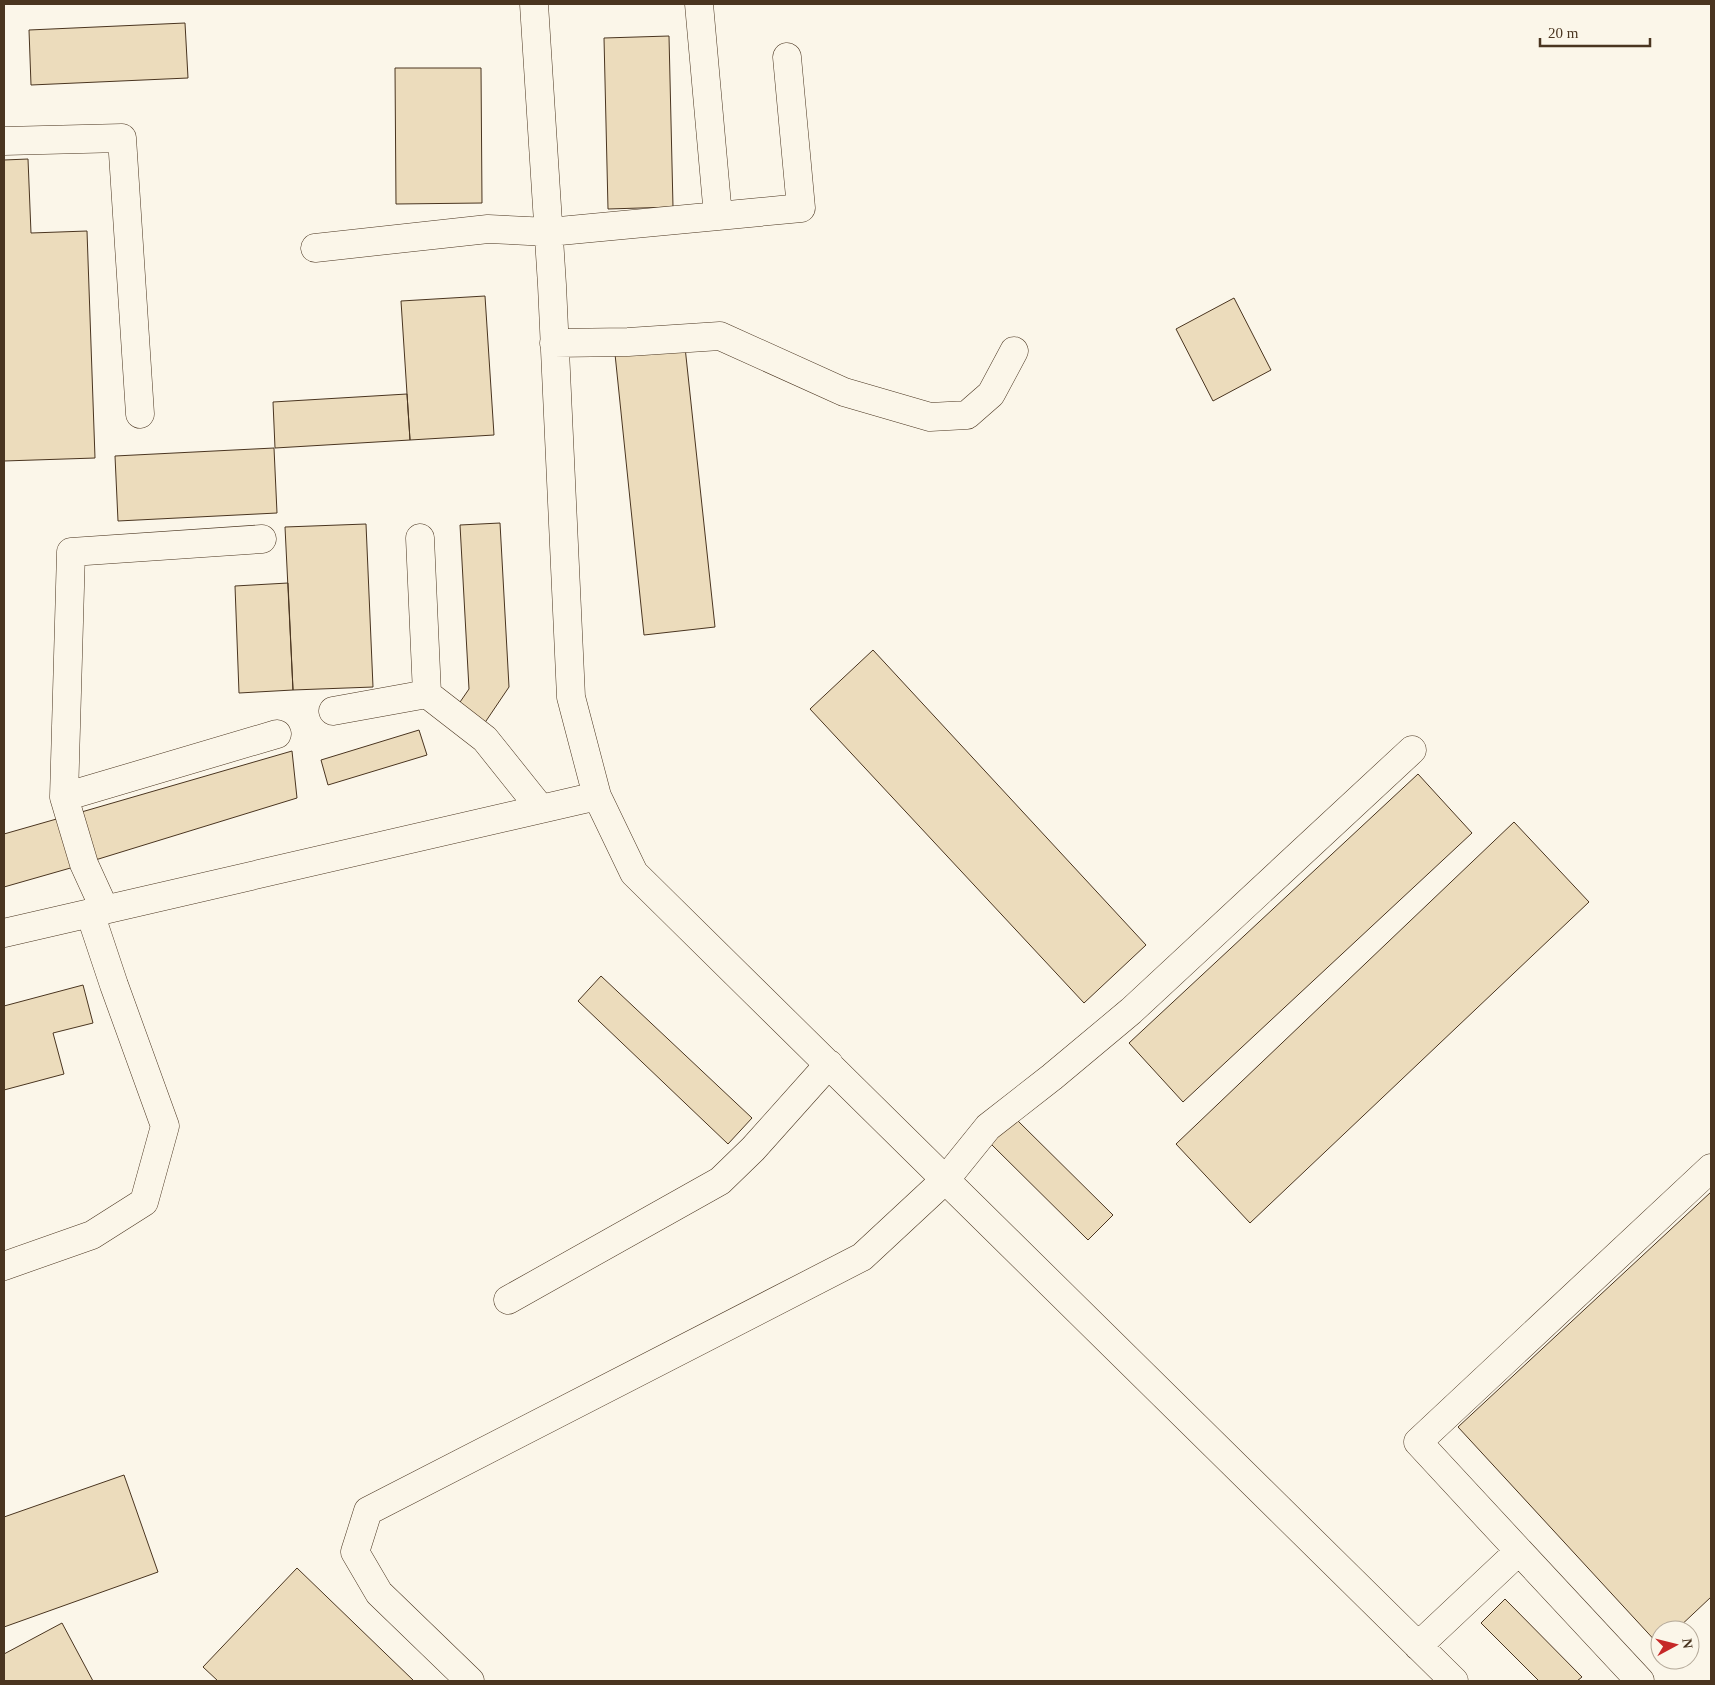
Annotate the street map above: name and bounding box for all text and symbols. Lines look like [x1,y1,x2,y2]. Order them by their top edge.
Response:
scale bar [1540,15,1650,47]
text: 20 m [1548,25,1579,41]
north arrow [1650,1620,1700,1670]
text: N [1679,1638,1695,1649]

